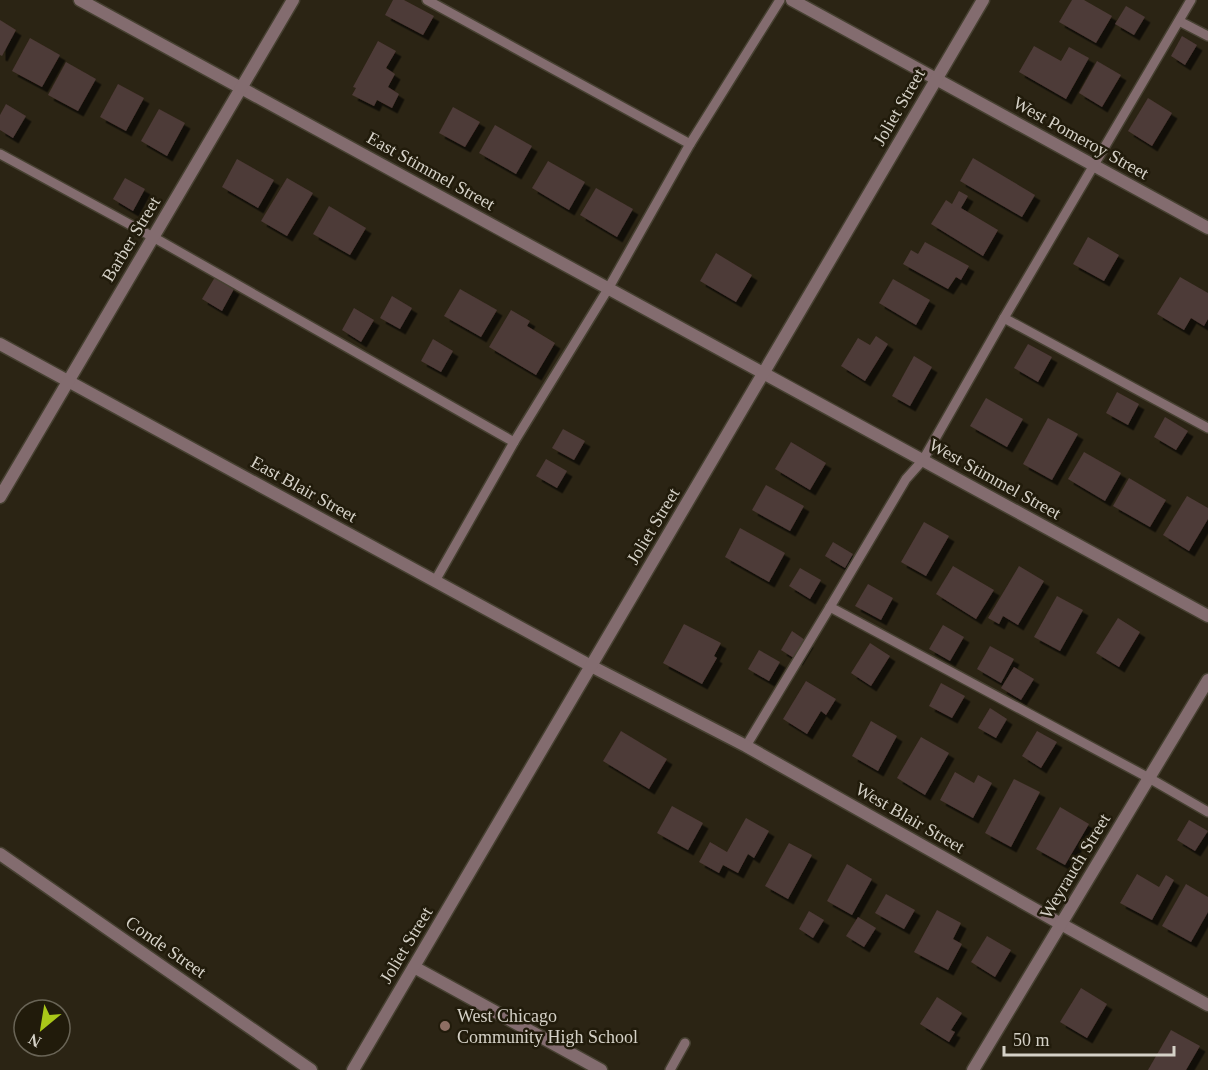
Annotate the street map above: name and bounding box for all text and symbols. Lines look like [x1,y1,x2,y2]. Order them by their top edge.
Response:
street label: Joliet Street [869,65,929,149]
street label: West Pomeroy Street [1010,93,1152,183]
street label: East Stimmel Street [364,128,498,214]
street label: Barber Street [98,193,164,285]
street label: West Stimmel Street [926,434,1064,524]
street label: East Blair Street [248,452,360,526]
street label: Joliet Street [622,484,684,568]
street label: West Blair Street [852,779,968,857]
street label: Weyrauch Street [1036,810,1114,922]
street label: Joliet Street [375,903,437,987]
street label: Conde Street [122,912,210,982]
north arrow [12,998,72,1058]
place label: West Chicago Community High School [457,1006,638,1047]
marker: West Chicago Community High School [438,1019,452,1033]
scale bar [1004,1019,1174,1057]
text: N [25,1030,44,1051]
text: 50 m [1013,1030,1050,1050]

